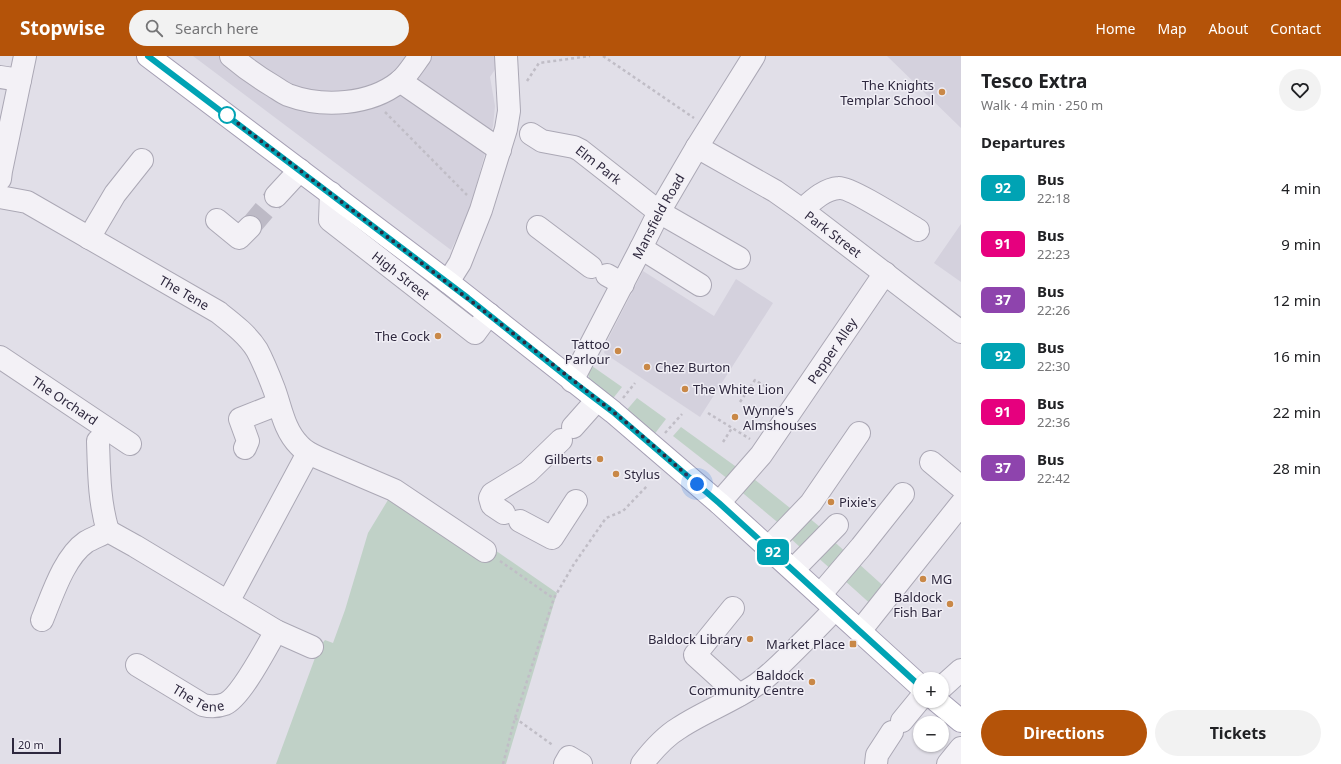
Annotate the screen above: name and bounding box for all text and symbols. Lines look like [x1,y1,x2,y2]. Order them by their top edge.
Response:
search box [129,10,409,46]
text: Stopwise [20,15,105,41]
icon: search [143,17,165,39]
text: Search here [175,18,259,38]
text: Home [1096,19,1135,38]
text: Map [1157,19,1187,38]
text: About [1209,19,1248,38]
text: Contact [1270,19,1321,38]
text: Tesco Extra [981,68,1088,94]
button: heart [1279,69,1321,111]
place label: The Knights Templar School [840,76,934,109]
marker: The Knights Templar School [937,87,947,97]
text: Walk · 4 min · 250 m [981,96,1103,114]
unlabelled marker [218,106,236,124]
text: Departures [981,132,1065,152]
street label: Elm Park [572,141,625,188]
text: Bus [1037,169,1064,189]
street label: Mansfield Road [628,170,689,262]
text: 92 [995,178,1011,197]
text: 4 min [1281,178,1321,198]
text: 22:18 [1037,189,1070,207]
street label: Park Street [801,206,866,262]
text: Bus [1037,225,1064,245]
text: 91 [995,234,1011,253]
text: 9 min [1281,234,1321,254]
text: 22:23 [1037,245,1070,263]
street label: High Street [368,247,434,304]
street label: The Tene [156,271,213,314]
text: Bus [1037,281,1064,301]
text: 37 [995,290,1011,309]
text: 12 min [1273,290,1321,310]
text: 22:26 [1037,301,1070,319]
street label: Pepper Alley [803,314,861,387]
place label: The Cock [375,327,430,345]
marker: The Cock [433,331,443,341]
place label: Tattoo Parlour [565,335,611,368]
text: Bus [1037,337,1064,357]
marker: Tattoo Parlour [613,346,623,356]
text: 92 [995,346,1011,365]
text: 16 min [1273,346,1321,366]
text: 22:30 [1037,357,1070,375]
place label: Chez Burton [655,358,730,376]
marker: Chez Burton [642,362,652,372]
street label: The Orchard [28,372,101,429]
place label: The White Lion [693,380,784,398]
marker: The White Lion [680,384,690,394]
text: Bus [1037,393,1064,413]
place label: Wynne's Almshouses [743,401,817,434]
text: 91 [995,402,1011,421]
text: 22 min [1273,402,1321,422]
marker: Wynne's Almshouses [730,412,740,422]
text: 22:36 [1037,413,1070,431]
text: Bus [1037,449,1064,469]
place label: Gilberts [544,450,592,468]
marker: Gilberts [595,454,605,464]
text: 37 [995,458,1011,477]
text: 28 min [1273,458,1321,478]
place label: Stylus [624,465,660,483]
marker: Stylus [611,469,621,479]
text: 22:42 [1037,469,1070,487]
your location [687,474,707,494]
place label: Pixie's [839,493,876,511]
marker: Pixie's [826,497,836,507]
line badge: 92 [755,539,791,565]
text: 92 [765,542,781,561]
place label: MG [931,570,952,588]
marker: MG [918,574,928,584]
place label: Baldock Fish Bar [893,588,943,621]
marker: Baldock Fish Bar [945,599,955,609]
place label: Baldock Library [648,630,742,648]
marker: Baldock Library [745,634,755,644]
place label: Market Place [766,635,845,653]
marker: Market Place [848,639,858,649]
place label: Baldock Community Centre [689,666,804,699]
map controls [913,672,949,752]
button: + [913,672,949,708]
marker: Baldock Community Centre [807,677,817,687]
street label: The Tene [170,680,226,715]
button: Directions [981,710,1147,756]
button: Tickets [1155,710,1321,756]
button: − [913,716,949,752]
scale bar [12,736,61,755]
text: 20 m [18,737,44,752]

